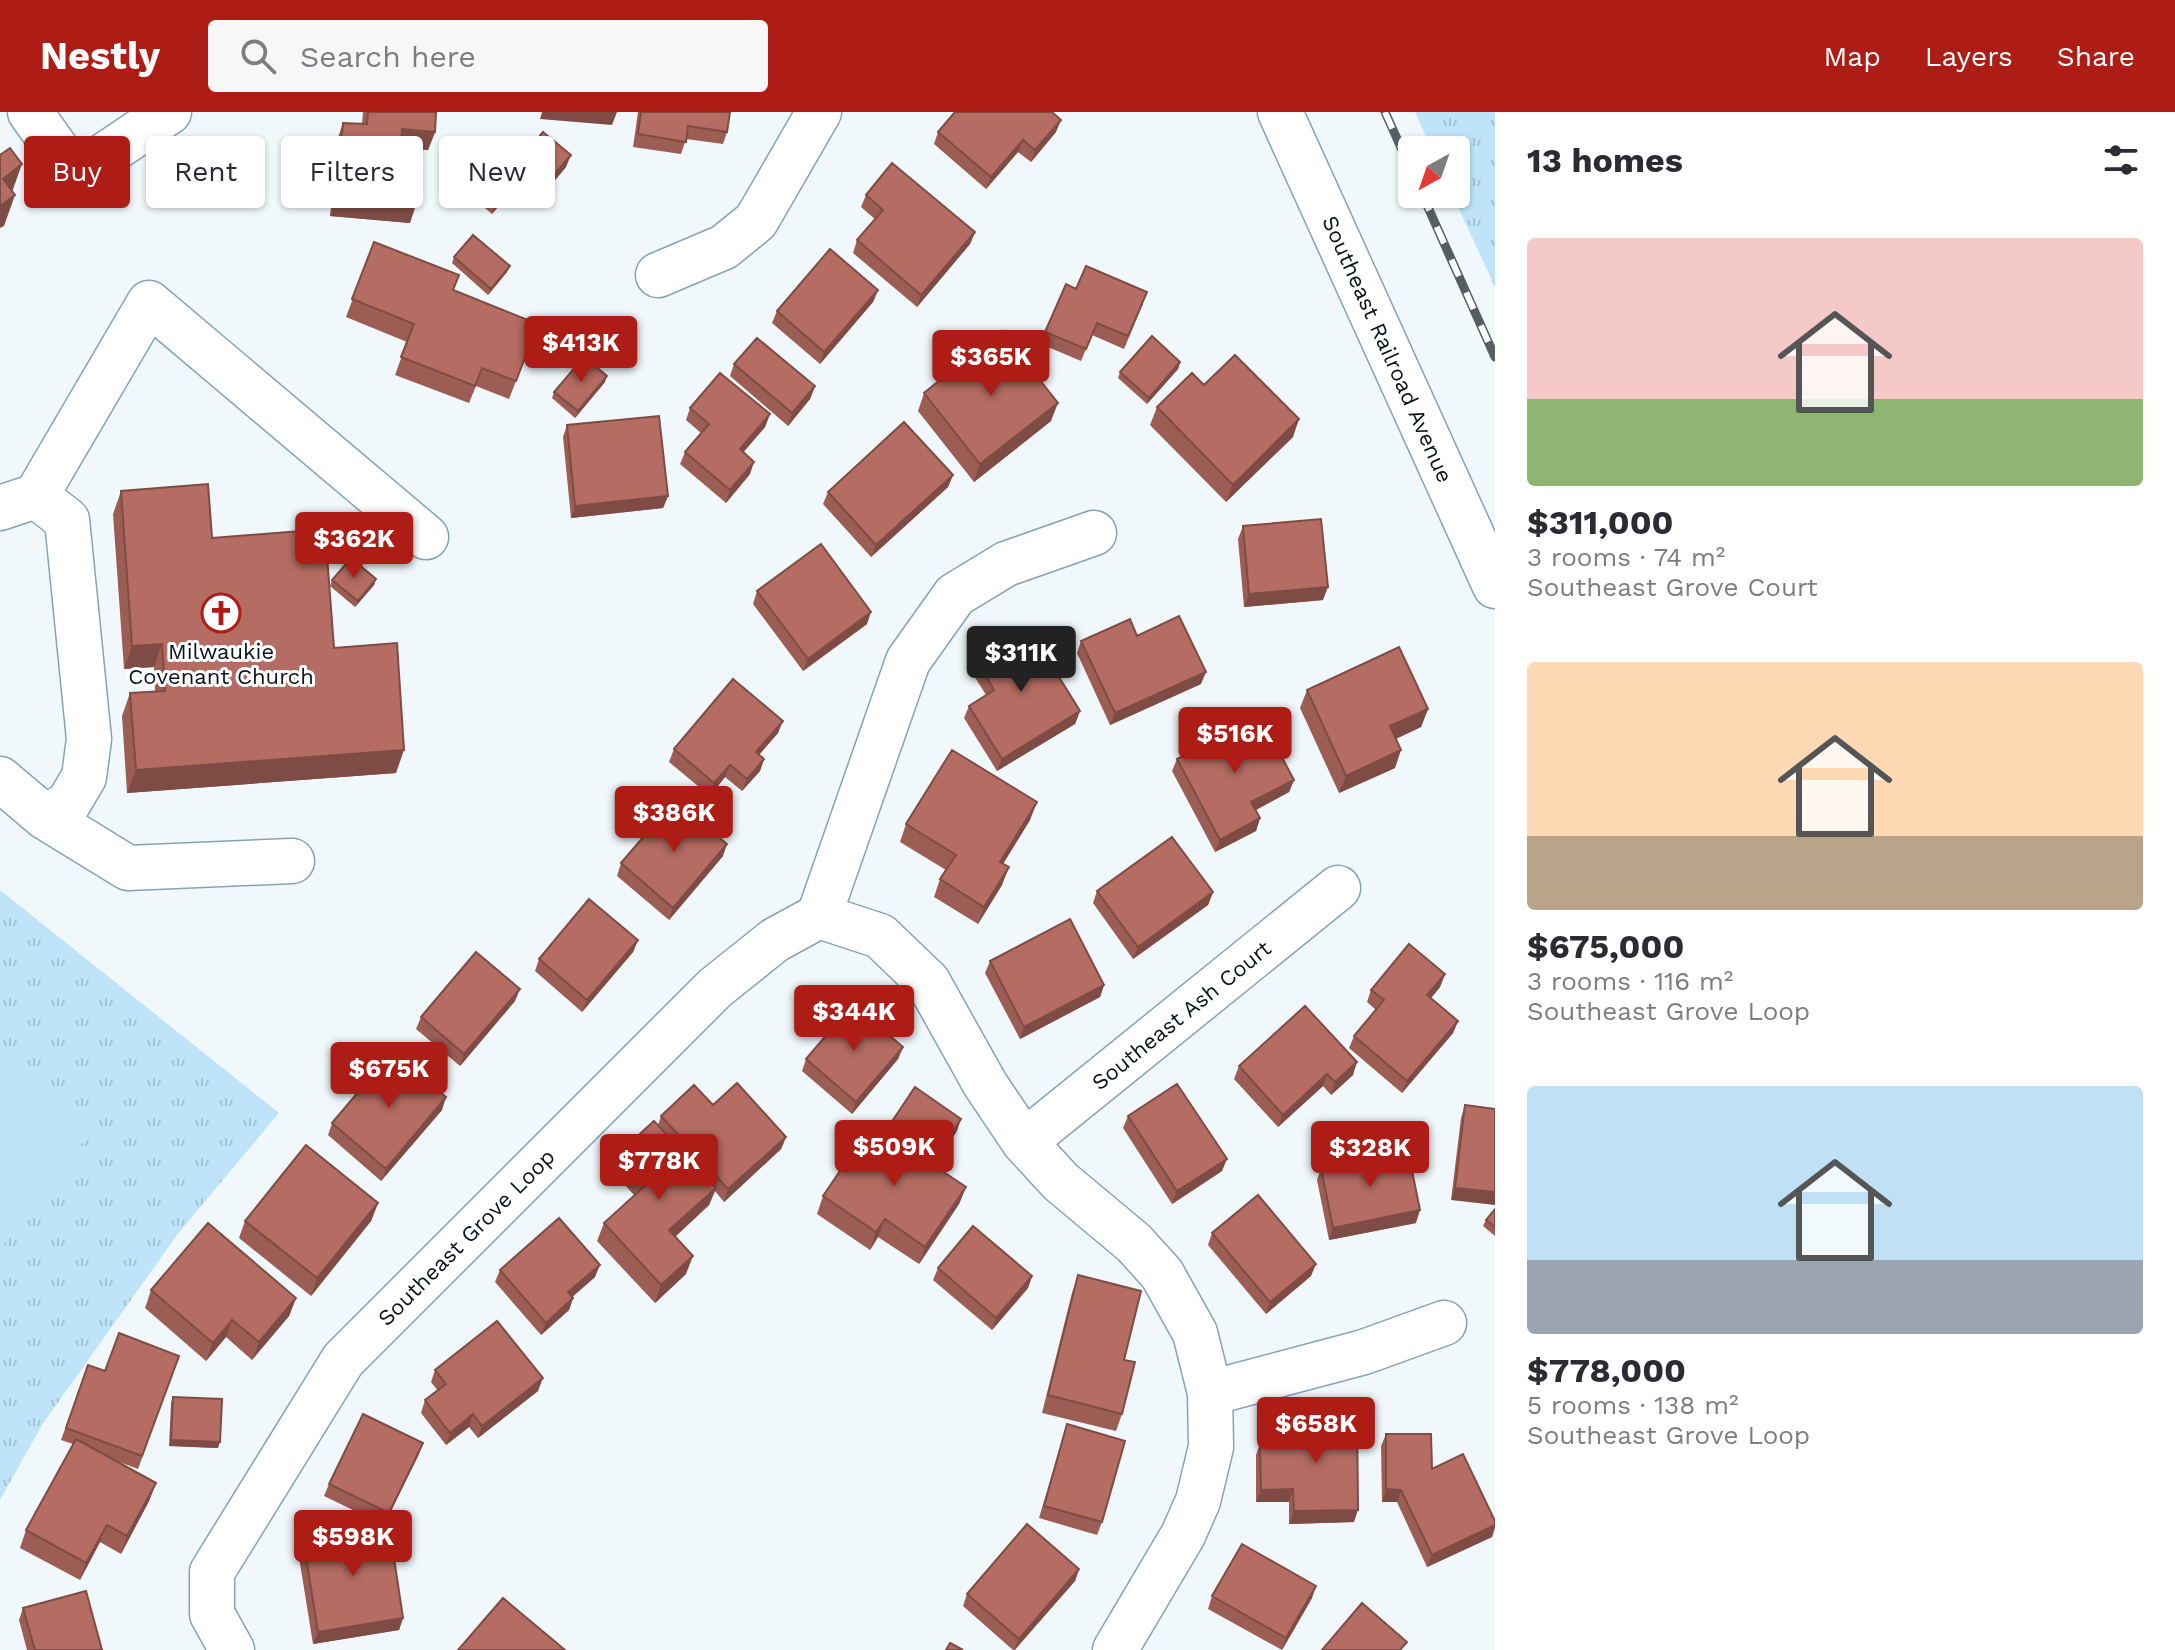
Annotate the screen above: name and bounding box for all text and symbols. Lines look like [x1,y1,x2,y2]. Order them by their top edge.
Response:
search box [208,20,768,92]
text: Nestly [40,34,160,78]
icon: search [236,34,280,78]
text: Search here [300,39,476,74]
text: Map [1824,40,1881,73]
text: Layers [1925,40,2013,73]
text: Share [2057,40,2135,73]
chip: Buy [24,136,130,208]
chip: Rent [146,136,265,208]
chip: Filters [281,136,423,208]
chip: New [439,136,555,208]
north arrow [1398,136,1470,208]
map controls [1398,136,1470,208]
icon: filters [2099,138,2143,182]
text: 13 homes [1527,140,1683,180]
street label: Southeast Railroad Avenue [1317,212,1458,486]
icon: home [1763,290,1907,434]
pin: $413K [525,316,637,384]
text: $413K [542,327,620,357]
pin: $365K [935,330,1047,398]
text: $365K [950,341,1032,371]
text: $311,000 [1527,502,1674,542]
pin: $362K [298,512,410,580]
text: $362K [313,523,395,553]
text: 3 rooms · 74 m² [1527,542,1725,572]
text: Southeast Grove Court [1527,572,1818,602]
church icon: Milwaukie Covenant Church [200,592,242,634]
pin: $311K [965,626,1077,694]
text: $311K [985,637,1057,667]
place label: Milwaukie Covenant Church [128,639,314,689]
pin: $516K [1179,707,1291,775]
icon: home [1763,714,1907,858]
text: $516K [1196,718,1274,748]
pin: $386K [618,786,730,854]
text: $386K [633,797,715,827]
text: $675,000 [1527,926,1684,966]
street label: Southeast Ash Court [1087,936,1276,1095]
text: 3 rooms · 116 m² [1527,966,1733,996]
pin: $344K [798,985,910,1053]
text: $344K [812,996,896,1026]
text: Southeast Grove Loop [1527,996,1810,1026]
pin: $675K [333,1042,445,1110]
text: $675K [349,1053,429,1083]
pin: $509K [838,1120,950,1188]
pin: $328K [1314,1121,1426,1189]
text: $509K [853,1131,935,1161]
text: $328K [1329,1132,1411,1162]
pin: $778K [603,1134,715,1202]
icon: home [1763,1138,1907,1282]
street label: Southeast Grove Loop [373,1144,560,1331]
text: $778K [618,1145,700,1175]
text: $778,000 [1527,1350,1686,1390]
text: 5 rooms · 138 m² [1527,1390,1738,1420]
pin: $658K [1260,1397,1372,1465]
text: $658K [1275,1408,1357,1438]
text: Southeast Grove Loop [1527,1420,1810,1450]
pin: $598K [297,1510,409,1578]
text: $598K [312,1521,394,1551]

